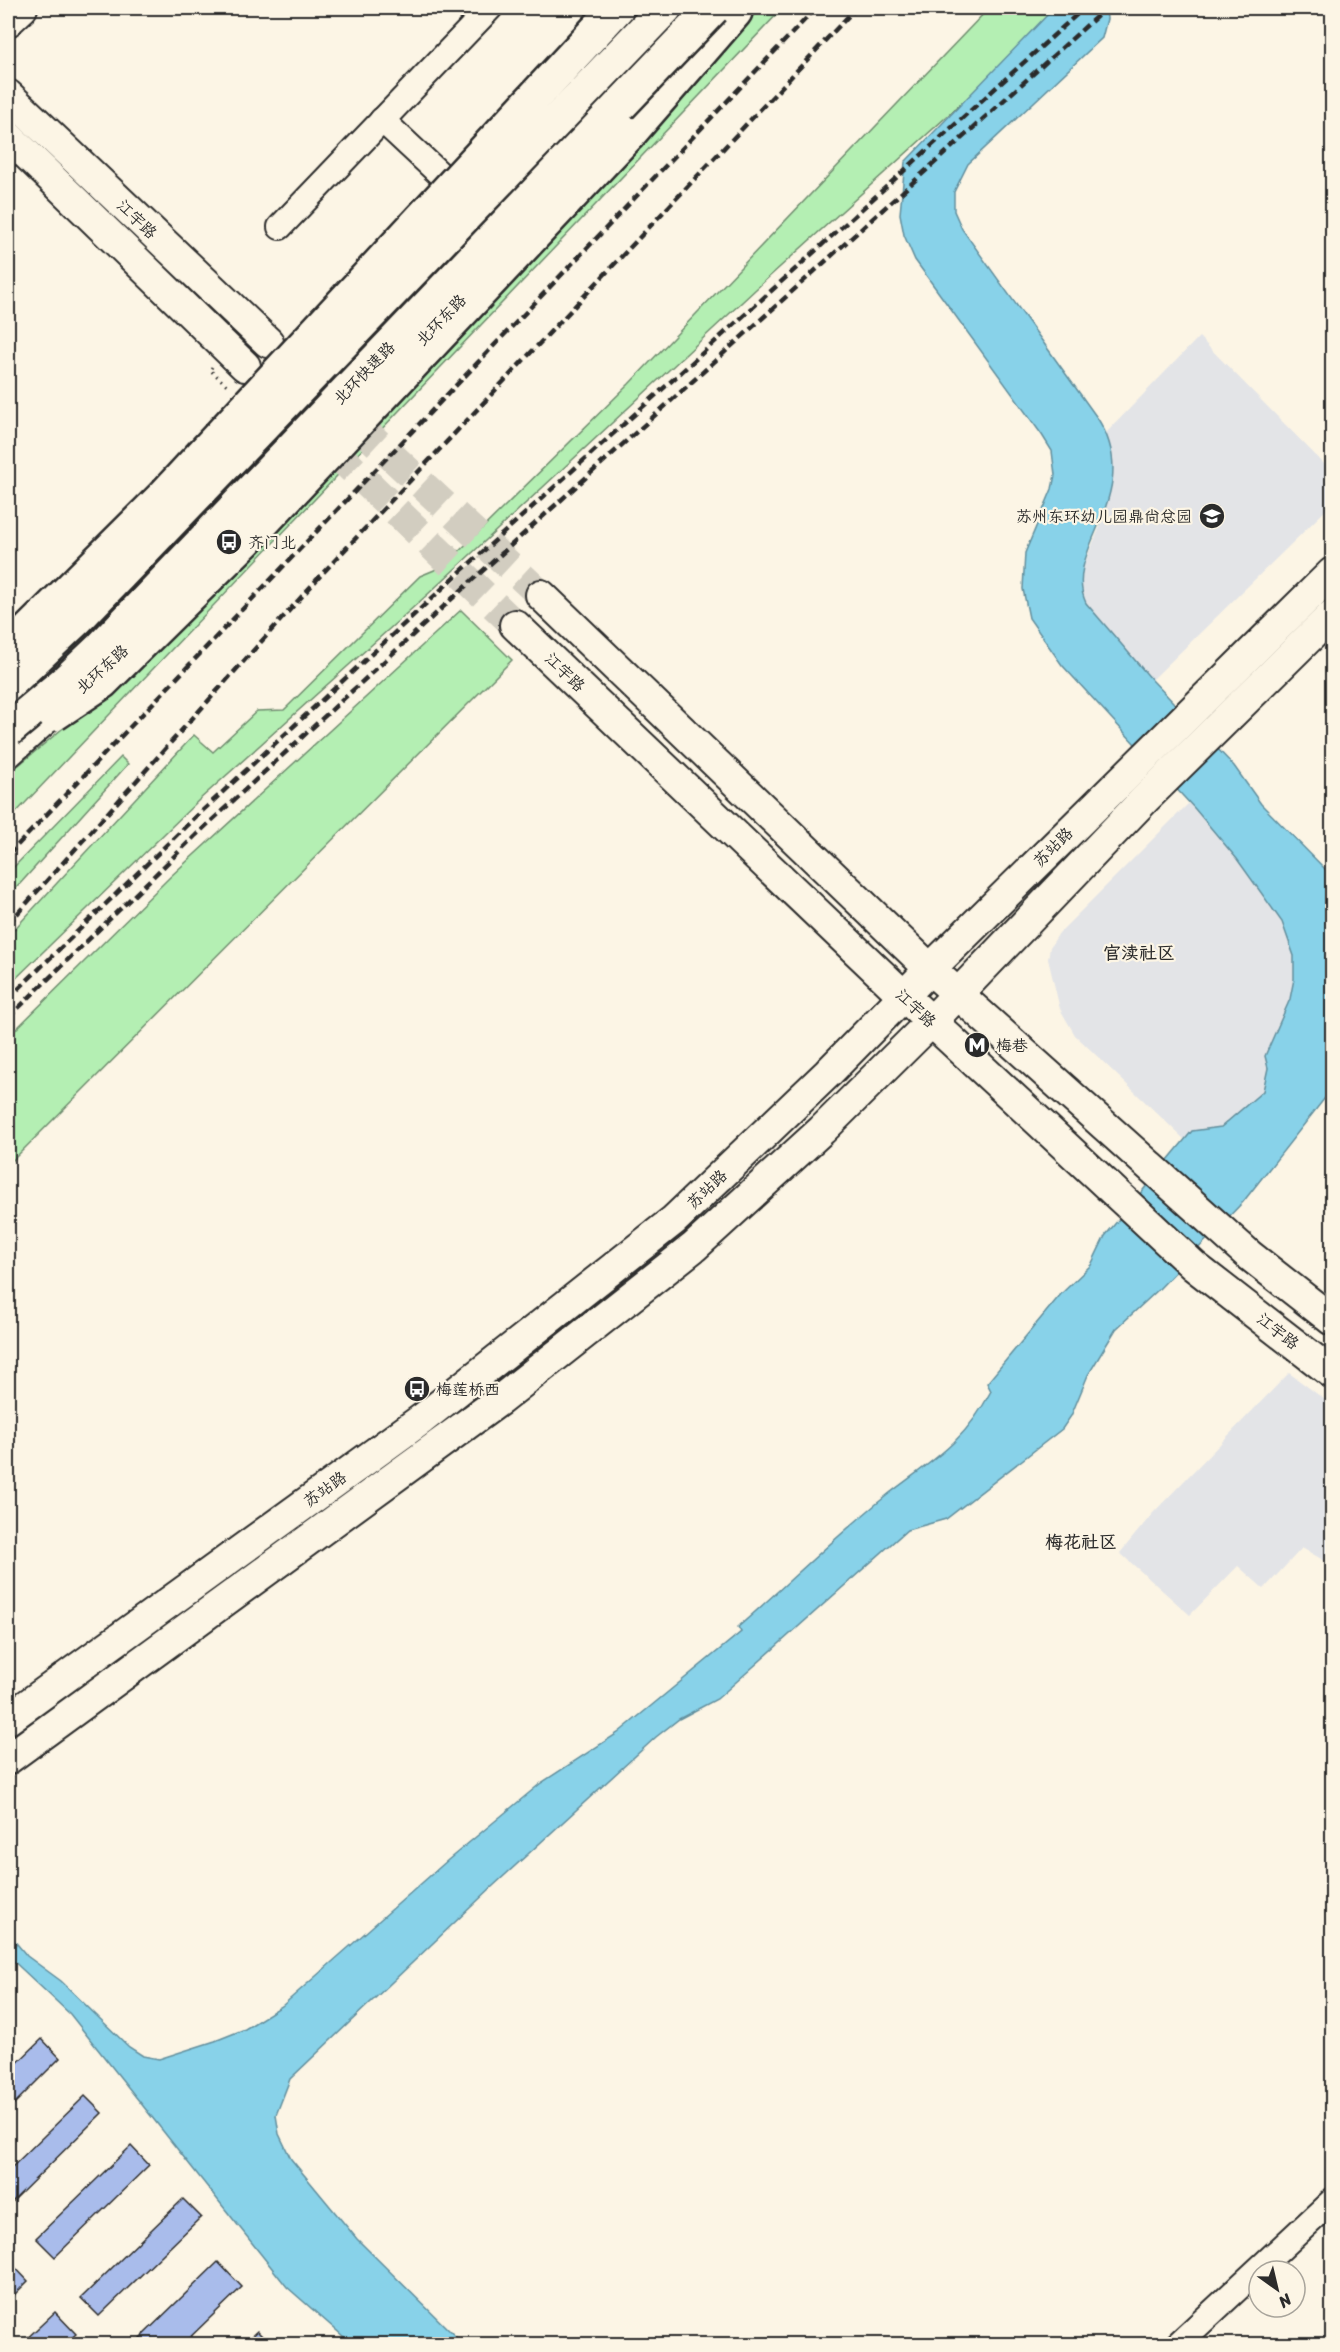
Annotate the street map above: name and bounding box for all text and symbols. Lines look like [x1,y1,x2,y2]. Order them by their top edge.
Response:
street label: 江宇路 [110,192,164,246]
street label: 北环东路 [408,287,474,353]
street label: 北环快速路 [326,334,402,412]
school or university icon: 苏州东环幼儿园鼎尚总园 [1197,501,1227,531]
place label: 苏州东环幼儿园鼎尚总园 [1016,502,1192,531]
bus stop icon: 齐门北 [214,527,244,557]
place label: 齐门北 [248,528,296,557]
street label: 北环东路 [69,637,135,701]
street label: 江宇路 [538,645,592,699]
street label: 苏站路 [1026,820,1080,874]
district label: 官渎社区 [1103,937,1175,969]
street label: 江宇路 [889,981,943,1035]
metro station icon: 梅巷 [962,1030,992,1060]
place label: 梅巷 [996,1031,1028,1060]
street label: 苏站路 [680,1162,734,1216]
street label: 江宇路 [1250,1305,1306,1357]
bus stop icon: 梅莲桥西 [402,1374,432,1404]
place label: 梅莲桥西 [436,1375,500,1404]
street label: 苏站路 [297,1463,353,1515]
district label: 梅花社区 [1045,1526,1117,1558]
north arrow [1247,2259,1307,2319]
text: N [1272,2285,1299,2317]

